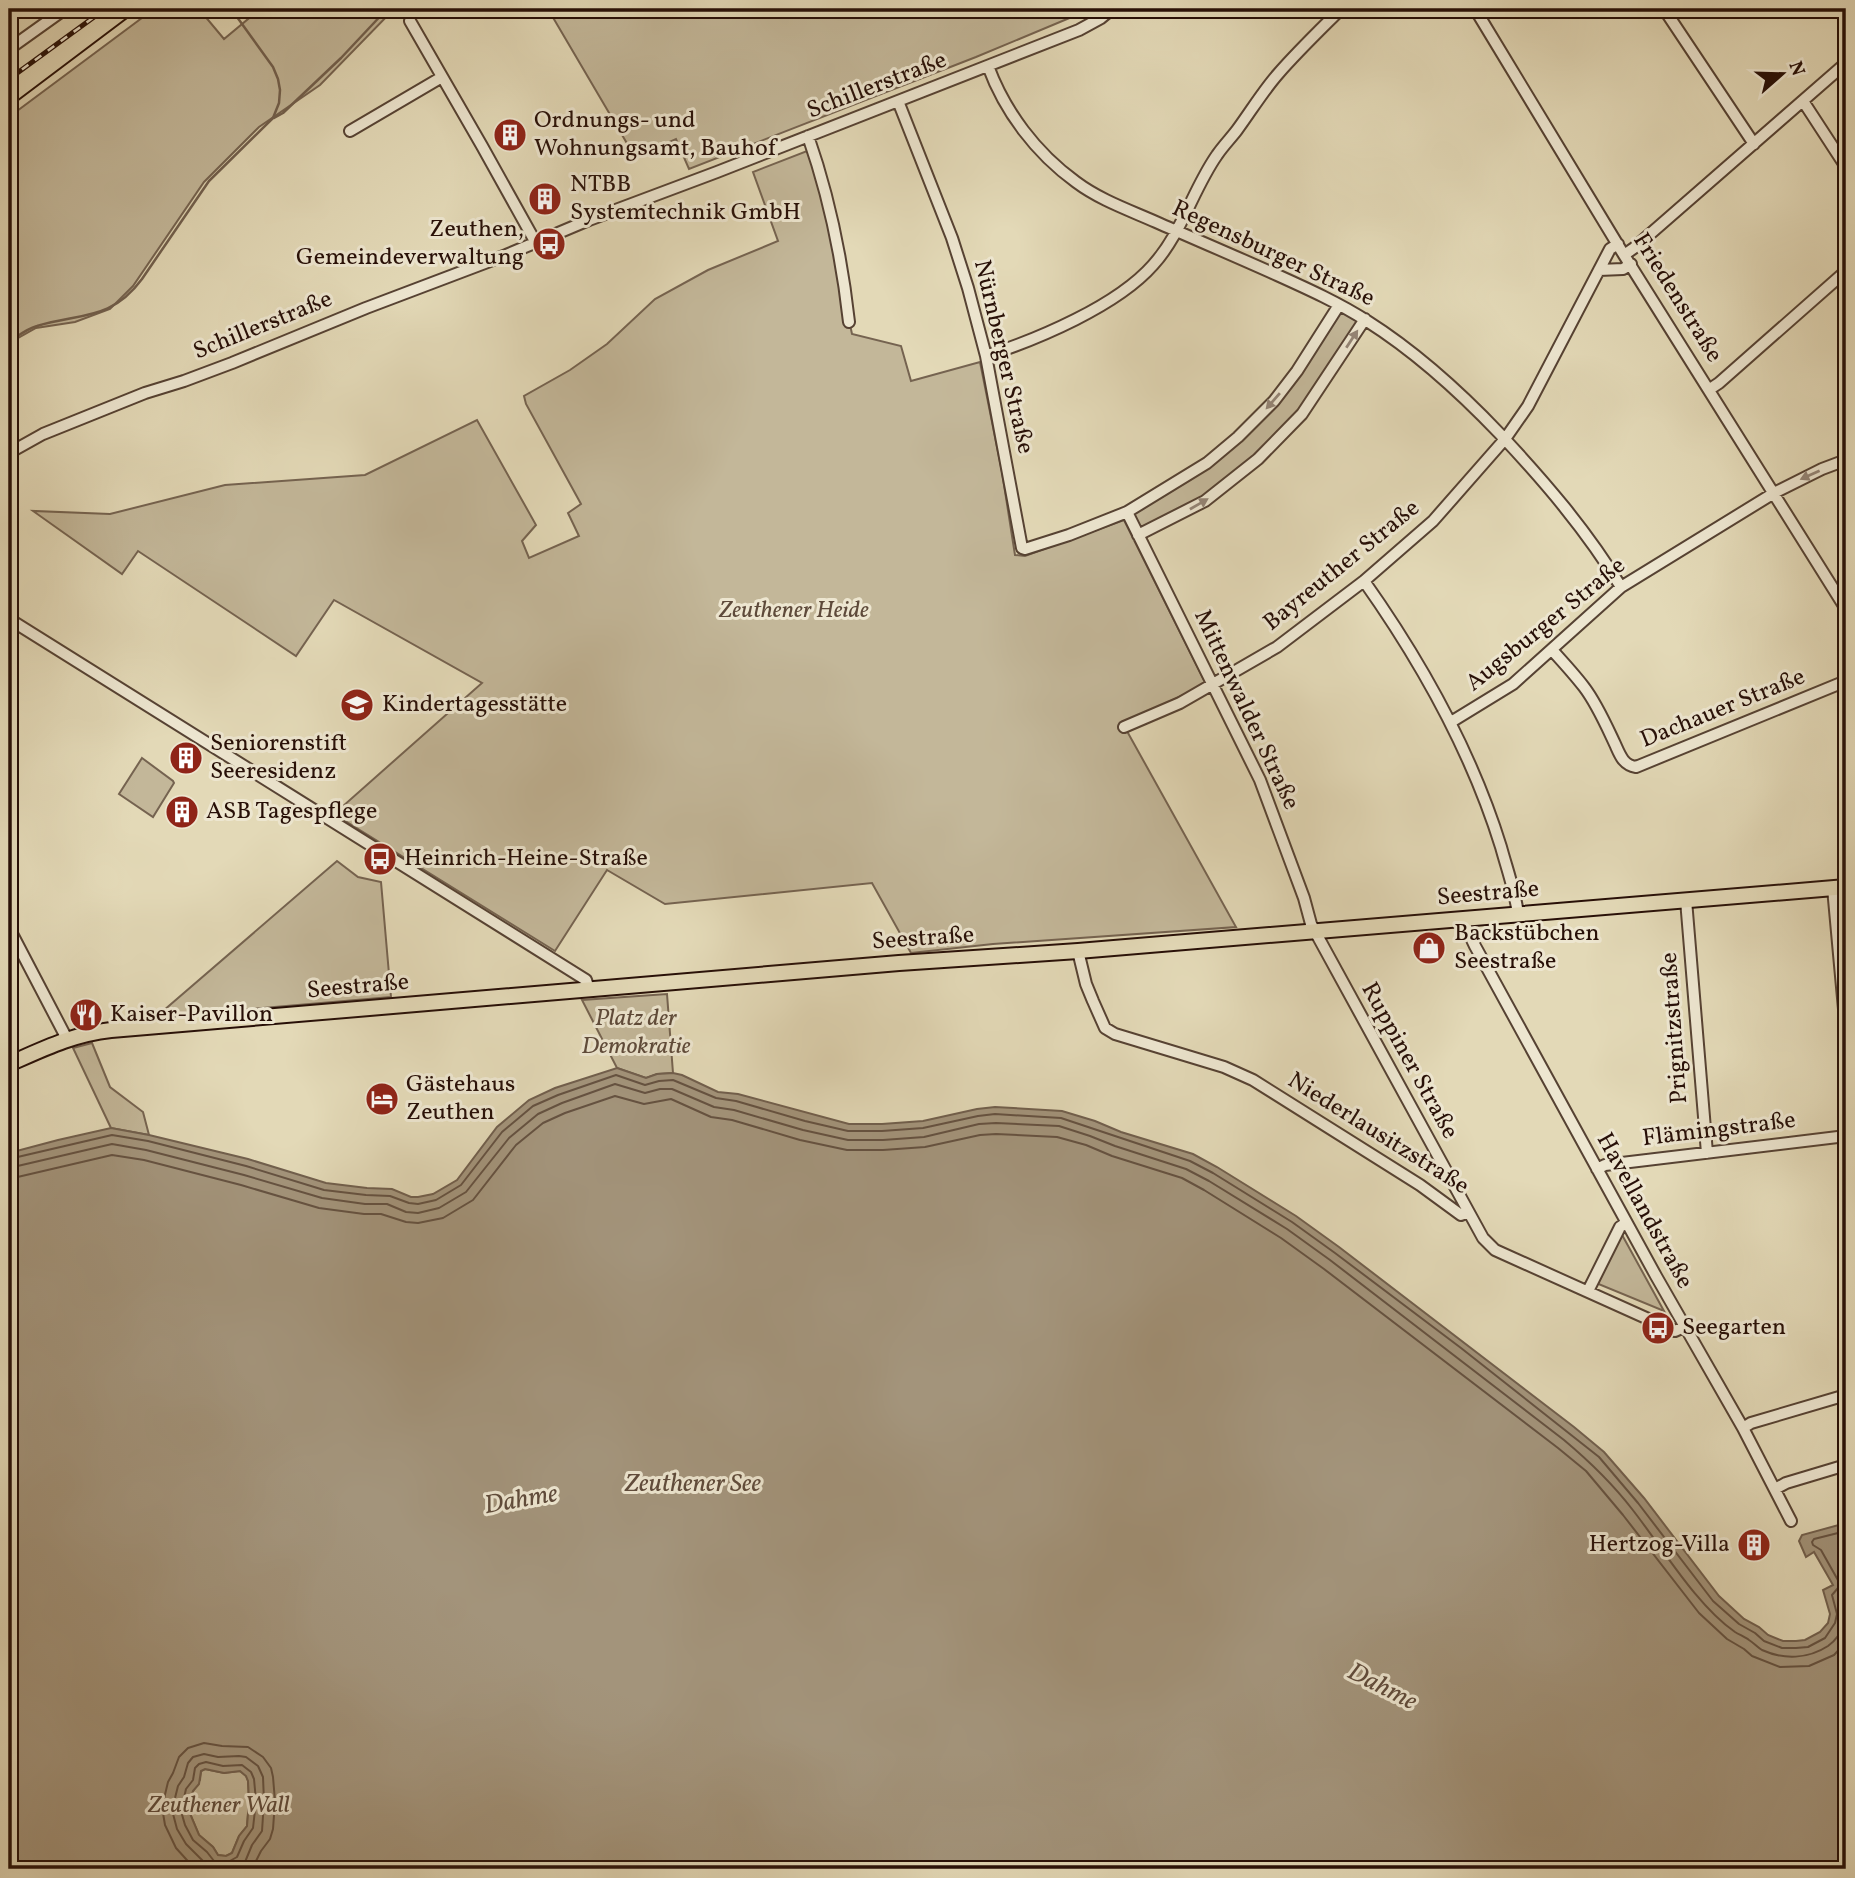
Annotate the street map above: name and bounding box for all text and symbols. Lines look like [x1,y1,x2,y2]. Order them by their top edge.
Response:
north arrow [1746,38,1816,108]
street label: Schillerstraße [802,44,952,128]
text: N [1782,58,1811,80]
place label: Ordnungs- und Wohnungsamt, Bauhof [534,104,779,166]
building icon: Ordnungs- und Wohnungsamt, Bauhof [491,116,529,154]
place label: NTBB Systemtechnik GmbH [570,168,801,230]
building icon: NTBB Systemtechnik GmbH [526,180,564,218]
street label: Regensburger Straße [1166,192,1380,316]
place label: Zeuthen, Gemeindeverwaltung [296,213,524,275]
bus stop icon: Zeuthen, Gemeindeverwaltung [530,225,568,263]
street label: Friedenstraße [1624,227,1730,369]
street label: Nürnberger Straße [964,257,1042,457]
street label: Schillerstraße [188,283,338,369]
one-way arrow [1346,329,1359,348]
one-way arrow [1266,393,1281,410]
one-way arrow [1799,470,1820,481]
street label: Bayreuther Straße [1256,492,1428,640]
one-way arrow [1189,498,1209,510]
street label: Augsburger Straße [1459,550,1633,700]
park label: Zeuthener Heide [718,594,869,628]
street label: Mittenwalder Straße [1185,604,1307,816]
street label: Dachauer Straße [1635,660,1811,758]
school or university icon: Kindertagesstätte [338,686,376,724]
place label: Kindertagesstätte [382,688,567,722]
place label: Seniorenstift Seeresidenz [210,727,347,789]
building icon: Seniorenstift Seeresidenz [167,739,205,777]
building icon: ASB Tagespflege [163,793,201,831]
place label: ASB Tagespflege [206,795,377,829]
bus stop icon: Heinrich-Heine-Straße [361,840,399,878]
place label: Heinrich-Heine-Straße [404,842,648,876]
street label: Seestraße [1435,873,1541,915]
place label: Backstübchen Seestraße [1454,917,1600,979]
street label: Seestraße [871,918,975,960]
shop icon: Backstübchen Seestraße [1410,929,1448,967]
street label: Prignitzstraße [1653,951,1697,1105]
street label: Seestraße [305,966,411,1008]
street label: Ruppiner Straße [1352,976,1466,1146]
restaurant icon: Kaiser-Pavillon [67,996,105,1034]
place label: Kaiser-Pavillon [110,998,273,1032]
park label: Platz der Demokratie [582,1002,691,1064]
street label: Niederlausitzstraße [1281,1064,1475,1204]
place label: Gästehaus Zeuthen [406,1068,515,1130]
hotel icon: Gästehaus Zeuthen [363,1080,401,1118]
street label: Flämingstraße [1640,1104,1798,1156]
street label: Havellandstraße [1587,1127,1701,1295]
bus stop icon: Seegarten [1639,1309,1677,1347]
place label: Seegarten [1682,1311,1786,1345]
water label: Zeuthener See [624,1466,761,1502]
water label: Dahme [482,1476,561,1524]
building icon: Hertzog-Villa [1735,1526,1773,1564]
place label: Hertzog-Villa [1589,1528,1730,1562]
water label: Dahme [1341,1654,1424,1720]
park label: Zeuthener Wall [147,1789,290,1823]

